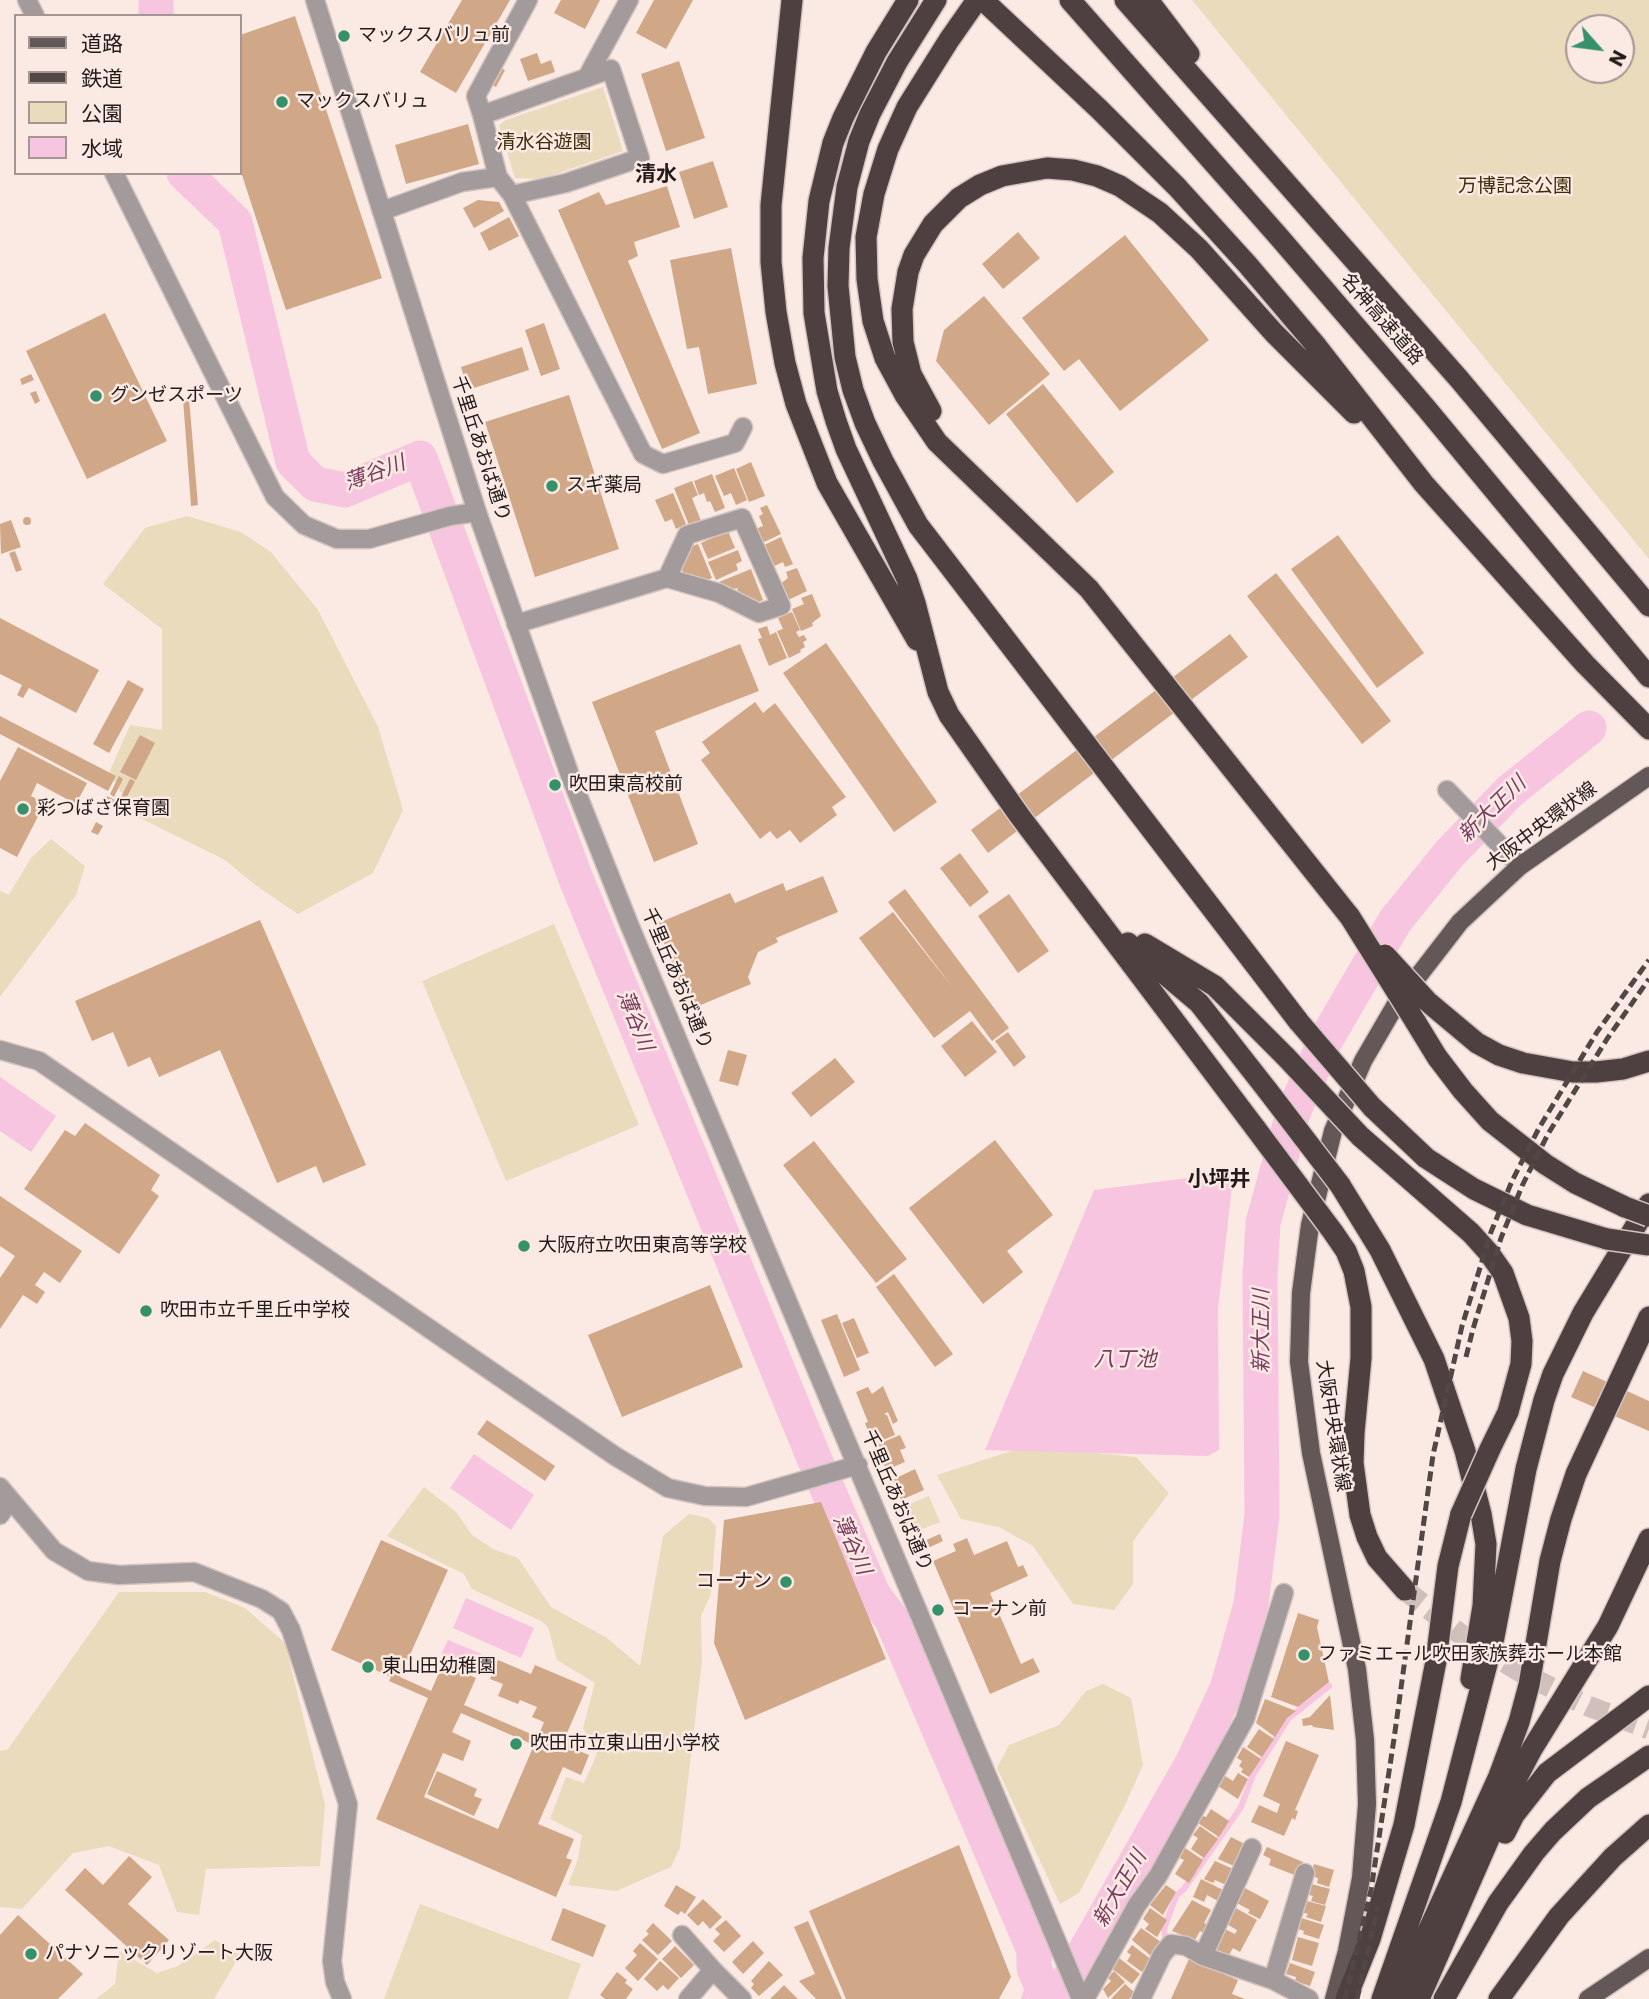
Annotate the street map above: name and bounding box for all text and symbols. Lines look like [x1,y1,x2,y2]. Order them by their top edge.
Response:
legend [14,14,242,175]
north arrow [1565,14,1635,84]
place label: マックスバリュ前 [358,25,510,47]
marker: マックスバリュ前 [336,28,352,44]
text: 道路 [81,29,123,58]
text: N [1602,45,1632,71]
text: 鉄道 [81,64,123,93]
place label: マックスバリュ [296,91,429,113]
marker: マックスバリュ [274,94,290,110]
text: 公園 [81,99,123,128]
park label: 清水谷遊園 [497,132,591,154]
text: 水域 [81,134,123,163]
district label: 清水 [635,163,677,189]
park label: 万博記念公園 [1458,176,1572,198]
street label: 名神高速道路 [1335,270,1427,370]
street label: 千里丘あおば通り [446,373,514,525]
place label: グンゼスポーツ [110,385,243,407]
marker: グンゼスポーツ [88,388,104,404]
water label: 薄谷川 [341,451,409,497]
place label: スギ薬局 [566,475,642,497]
marker: スギ薬局 [544,478,560,494]
water label: 新大正川 [1454,772,1532,848]
place label: 吹田東高校前 [569,774,683,796]
marker: 吹田東高校前 [547,777,563,793]
street label: 大阪中央環状線 [1482,778,1602,876]
place label: 彩つばさ保育園 [37,798,170,820]
marker: 彩つばさ保育園 [15,801,31,817]
street label: 千里丘あおば通り [636,905,716,1053]
water label: 薄谷川 [611,987,657,1055]
district label: 小坪井 [1188,1168,1250,1194]
place label: 大阪府立吹田東高等学校 [538,1235,747,1257]
marker: 大阪府立吹田東高等学校 [516,1238,532,1254]
water label: 新大正川 [1250,1289,1276,1373]
place label: 吹田市立千里丘中学校 [160,1300,350,1322]
marker: 吹田市立千里丘中学校 [138,1303,154,1319]
water label: 八丁池 [1094,1348,1156,1374]
street label: 大阪中央環状線 [1310,1359,1354,1493]
street label: 千里丘あおば通り [856,1427,936,1575]
water label: 薄谷川 [827,1511,875,1579]
place label: コーナン [696,1571,772,1593]
marker: コーナン [778,1574,794,1590]
place label: コーナン前 [952,1599,1047,1621]
marker: コーナン前 [930,1602,946,1618]
place label: ファミエール吹田家族葬ホール本館 [1318,1644,1622,1666]
marker: ファミエール吹田家族葬ホール本館 [1296,1647,1312,1663]
place label: 東山田幼稚園 [382,1656,496,1678]
marker: 東山田幼稚園 [360,1659,376,1675]
place label: 吹田市立東山田小学校 [530,1733,720,1755]
marker: 吹田市立東山田小学校 [508,1736,524,1752]
water label: 新大正川 [1089,1846,1153,1932]
place label: パナソニックリゾート大阪 [45,1943,273,1965]
marker: パナソニックリゾート大阪 [23,1946,39,1962]

